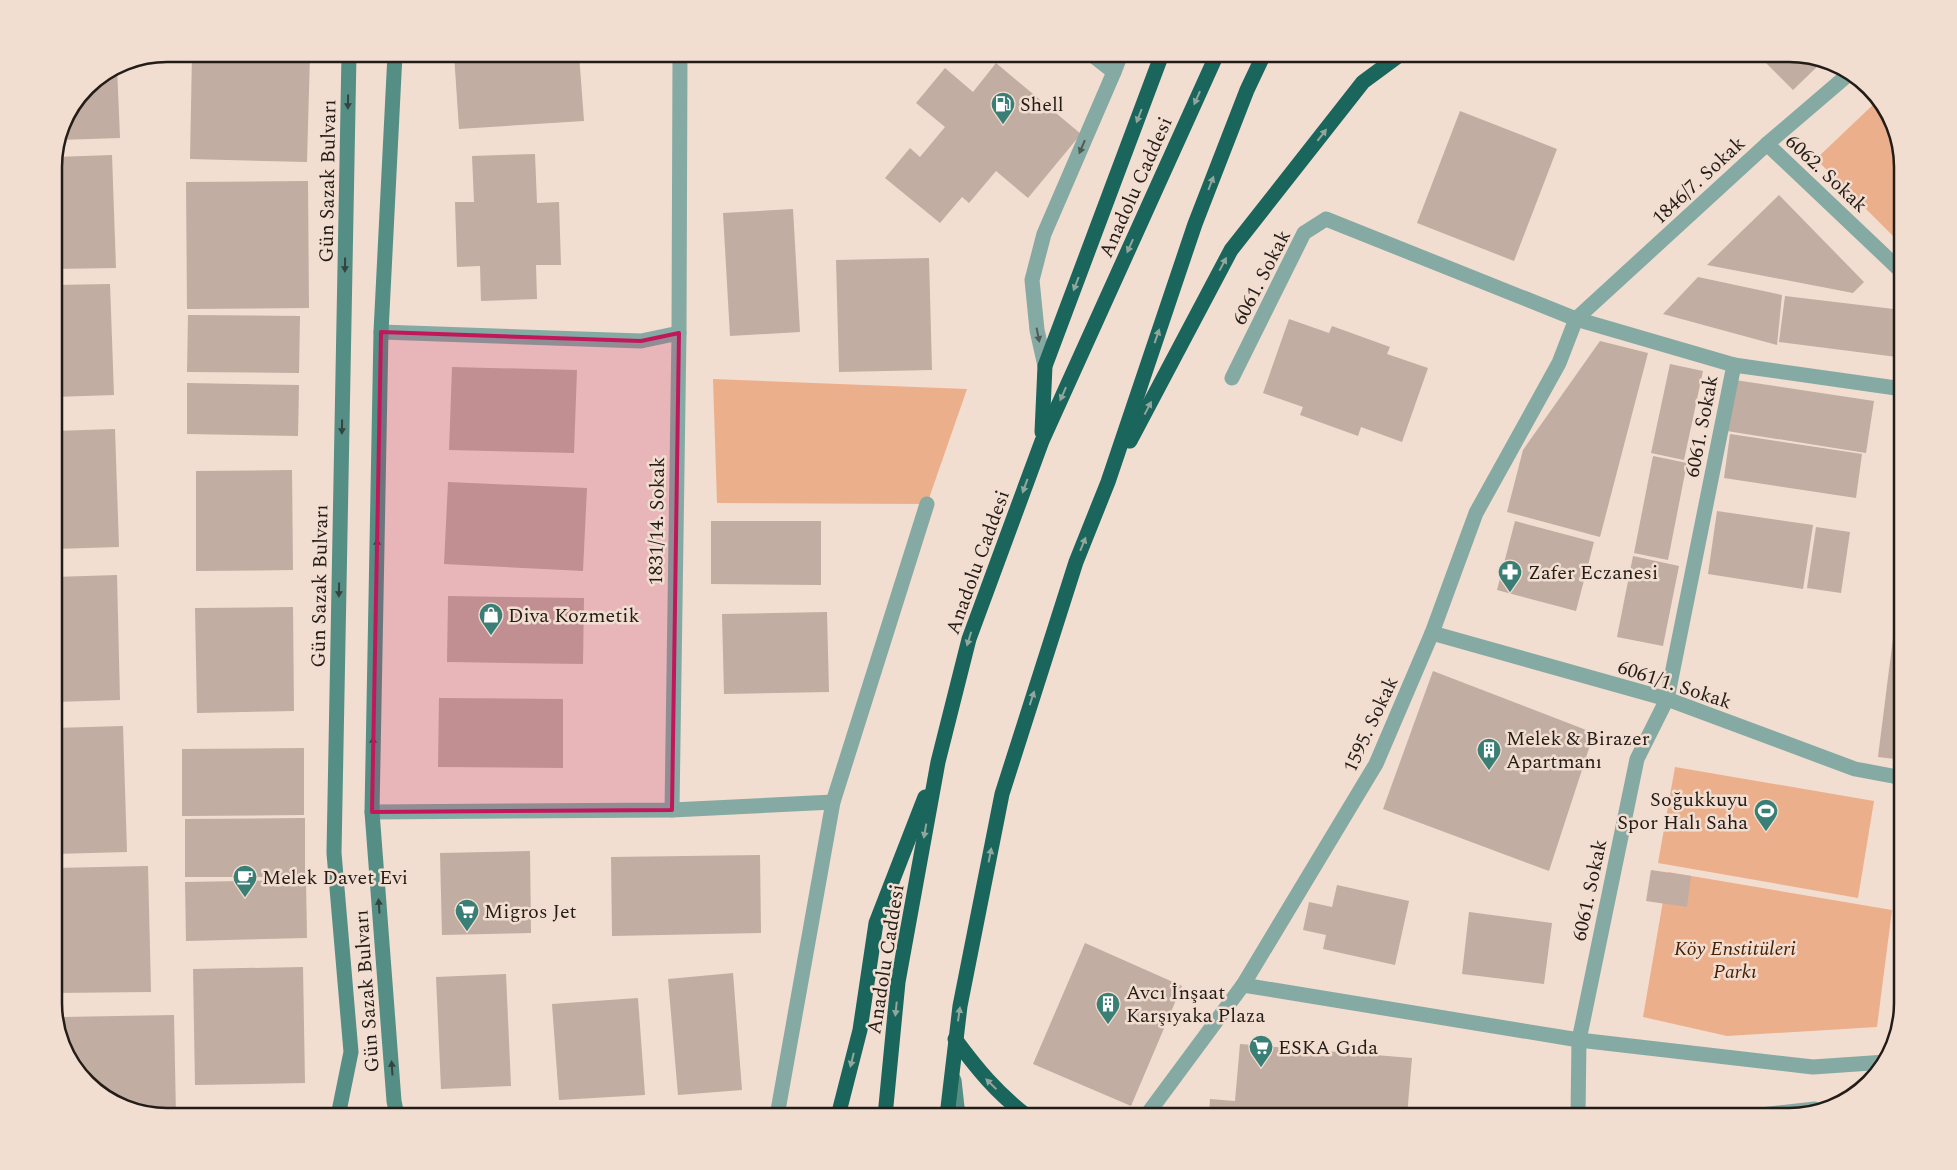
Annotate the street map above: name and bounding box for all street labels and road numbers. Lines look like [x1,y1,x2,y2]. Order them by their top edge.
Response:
street label: Gün Sazak Bulvarı [312,99,344,263]
street label: Anadolu Caddesi [1091,112,1180,263]
street label: 6062. Sokak [1778,127,1874,220]
street label: 1846/7. Sokak [1645,129,1752,232]
street label: 6061. Sokak [1225,225,1299,330]
street label: 6061. Sokak [1677,373,1727,480]
street label: 1831/14. Sokak [641,456,673,586]
street label: Anadolu Caddesi [938,486,1018,639]
street label: Gün Sazak Bulvarı [304,504,336,668]
street label: 6061/1. Sokak [1614,652,1736,718]
street label: 1595. Sokak [1335,671,1406,778]
street label: 6061. Sokak [1565,836,1615,944]
street label: Anadolu Caddesi [859,882,913,1036]
street label: Gün Sazak Bulvarı [346,909,388,1073]

